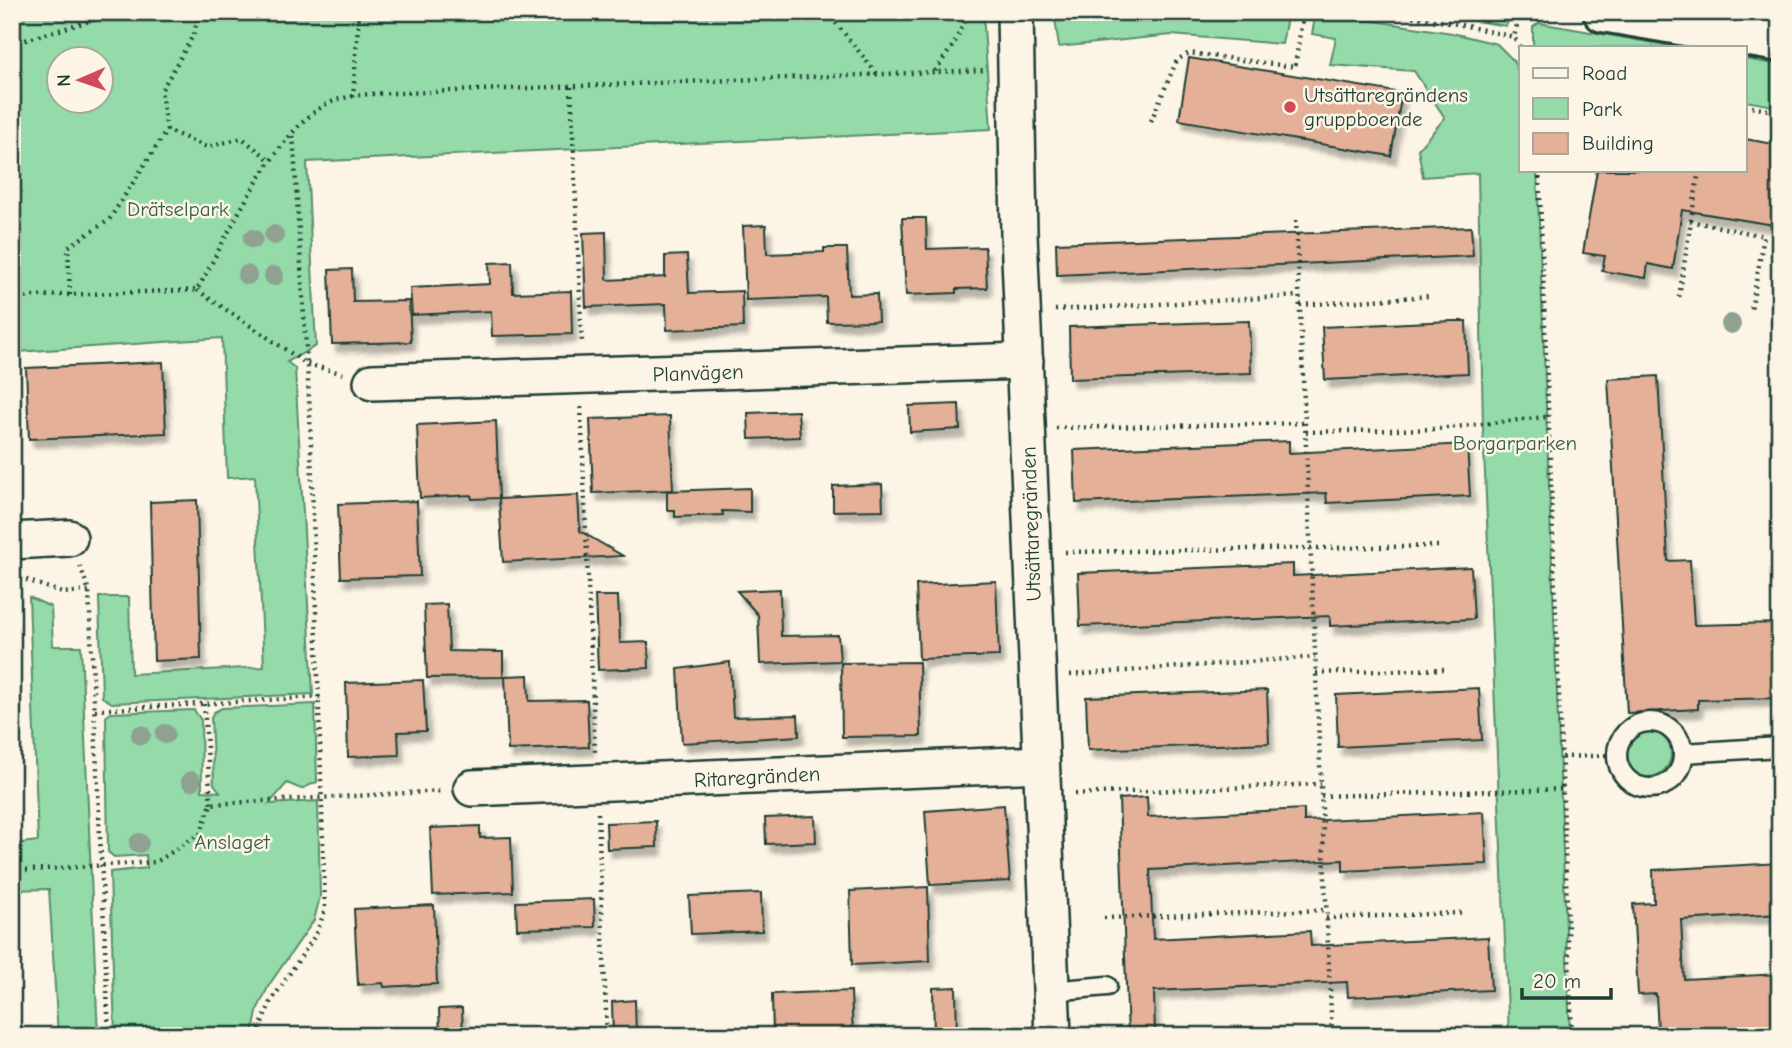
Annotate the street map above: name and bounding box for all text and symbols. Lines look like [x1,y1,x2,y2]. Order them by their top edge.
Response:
north arrow [46,46,116,116]
legend [1519,46,1746,172]
text: Road [1582,61,1627,85]
text: N [53,74,75,87]
place label: Utsättaregrändens gruppboende [1304,83,1468,131]
text: Park [1582,97,1622,121]
marker: Utsättaregrändens gruppboende [1282,99,1298,115]
text: Building [1582,131,1654,155]
park label: Drätselpark [127,197,229,221]
street label: Planvägen [652,359,744,387]
park label: Borgarparken [1453,431,1577,455]
street label: Utsättaregränden [1016,446,1046,602]
street label: Ritaregränden [693,762,821,792]
park label: Anslaget [194,830,271,854]
scale bar [1522,957,1612,1001]
text: 20 m [1533,969,1581,993]

